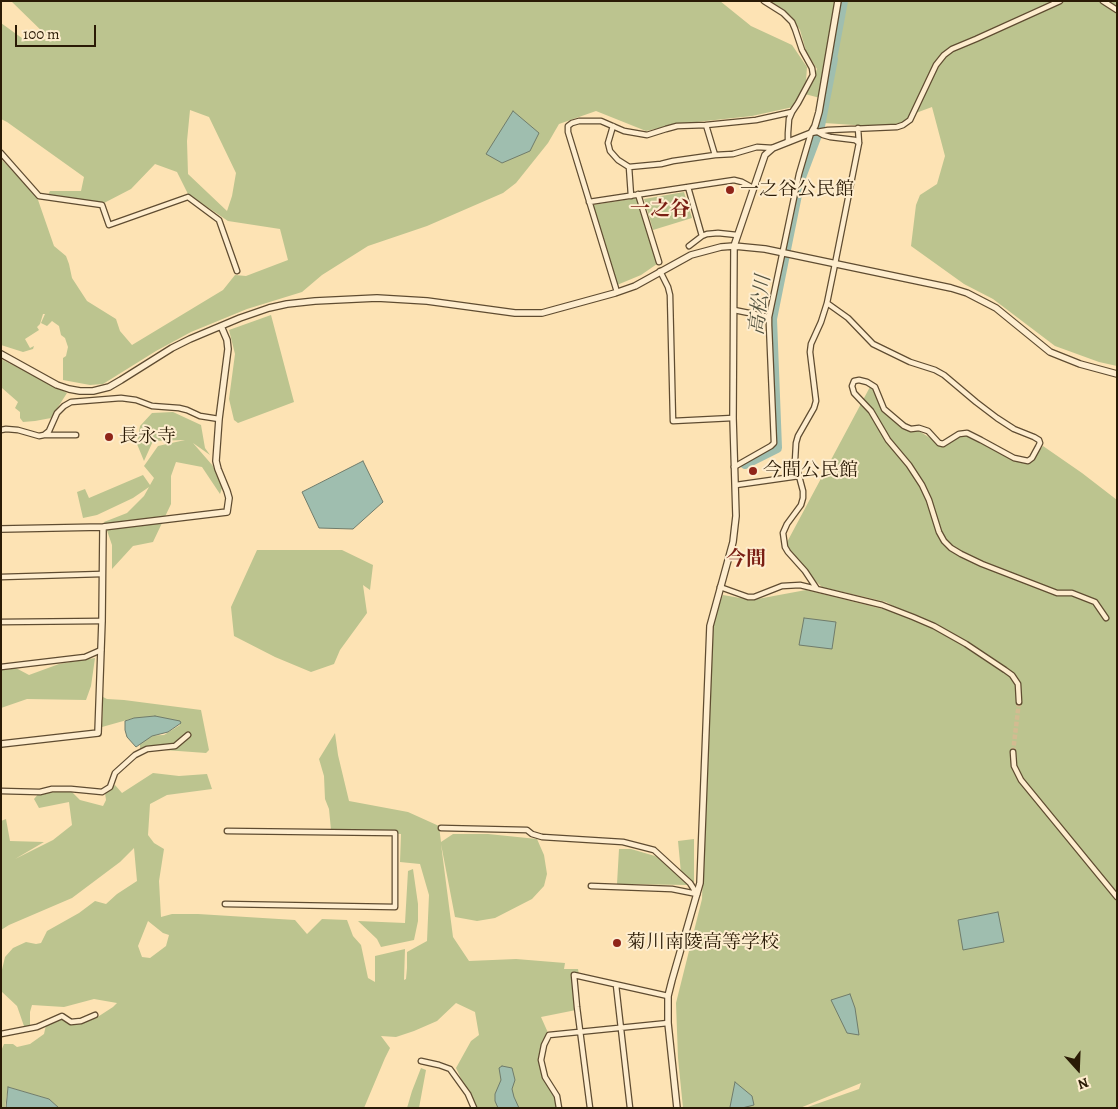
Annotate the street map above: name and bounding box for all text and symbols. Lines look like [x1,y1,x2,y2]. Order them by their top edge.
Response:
scale bar [18,15,99,47]
text: 100 m [23,24,60,44]
place label: 一之谷公民館 [740,179,854,201]
marker: 一之谷公民館 [724,184,736,196]
district label: 一之谷 [630,198,690,222]
water label: 高松川 [745,274,777,336]
place label: 長永寺 [119,426,176,448]
marker: 長永寺 [103,431,115,443]
place label: 今間公民館 [763,460,858,482]
marker: 今間公民館 [747,465,759,477]
district label: 今間 [726,548,766,572]
place label: 菊川南陵高等学校 [627,932,779,954]
marker: 菊川南陵高等学校 [611,937,623,949]
north arrow [1053,1044,1103,1094]
text: N [1075,1073,1091,1094]

